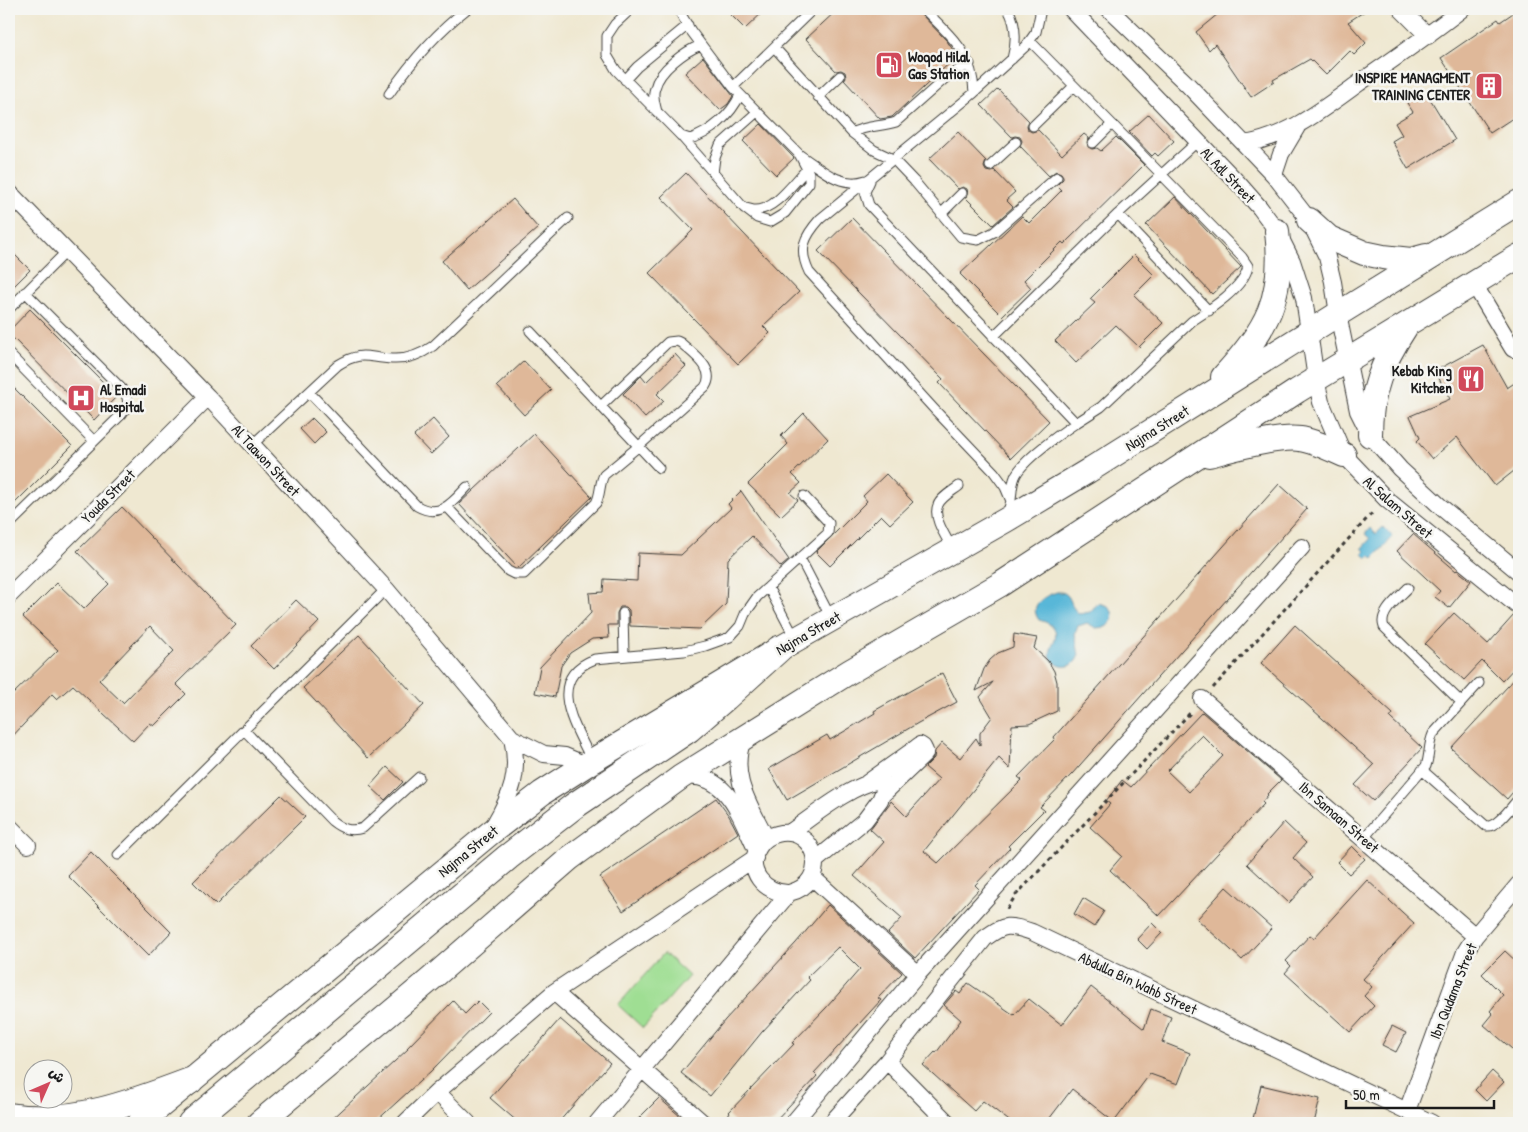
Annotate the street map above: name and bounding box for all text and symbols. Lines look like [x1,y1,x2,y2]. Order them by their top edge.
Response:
place label: Woqod Hilal Gas Station [908,46,971,84]
fuel station icon: Woqod Hilal Gas Station [874,50,904,80]
place label: INSPIRE MANAGMENT TRAINING CENTER [1355,67,1471,105]
building icon: INSPIRE MANAGMENT TRAINING CENTER [1474,71,1504,101]
street label: Al Adl Street [1196,142,1261,208]
place label: Kebab King Kitchen [1392,360,1452,398]
restaurant icon: Kebab King Kitchen [1456,364,1486,394]
place label: Al Emadi Hospital [100,379,147,418]
hospital icon: Al Emadi Hospital [66,383,96,413]
street label: Najma Street [1121,400,1194,456]
street label: Al Taawon Street [227,419,306,501]
street label: Youda Street [76,464,140,528]
street label: Al Salam Street [1359,471,1438,544]
street label: Najma Street [772,606,845,660]
street label: Ibn Samaan Street [1294,776,1384,858]
street label: Najma Street [433,820,503,882]
street label: Ibn Qudama Street [1424,939,1482,1042]
street label: Abdulla Bin Wahb Street [1075,946,1201,1020]
north arrow [22,1060,72,1110]
text: ش [45,1062,70,1087]
scale bar [1346,1077,1493,1109]
text: 50 m [1353,1084,1380,1105]

